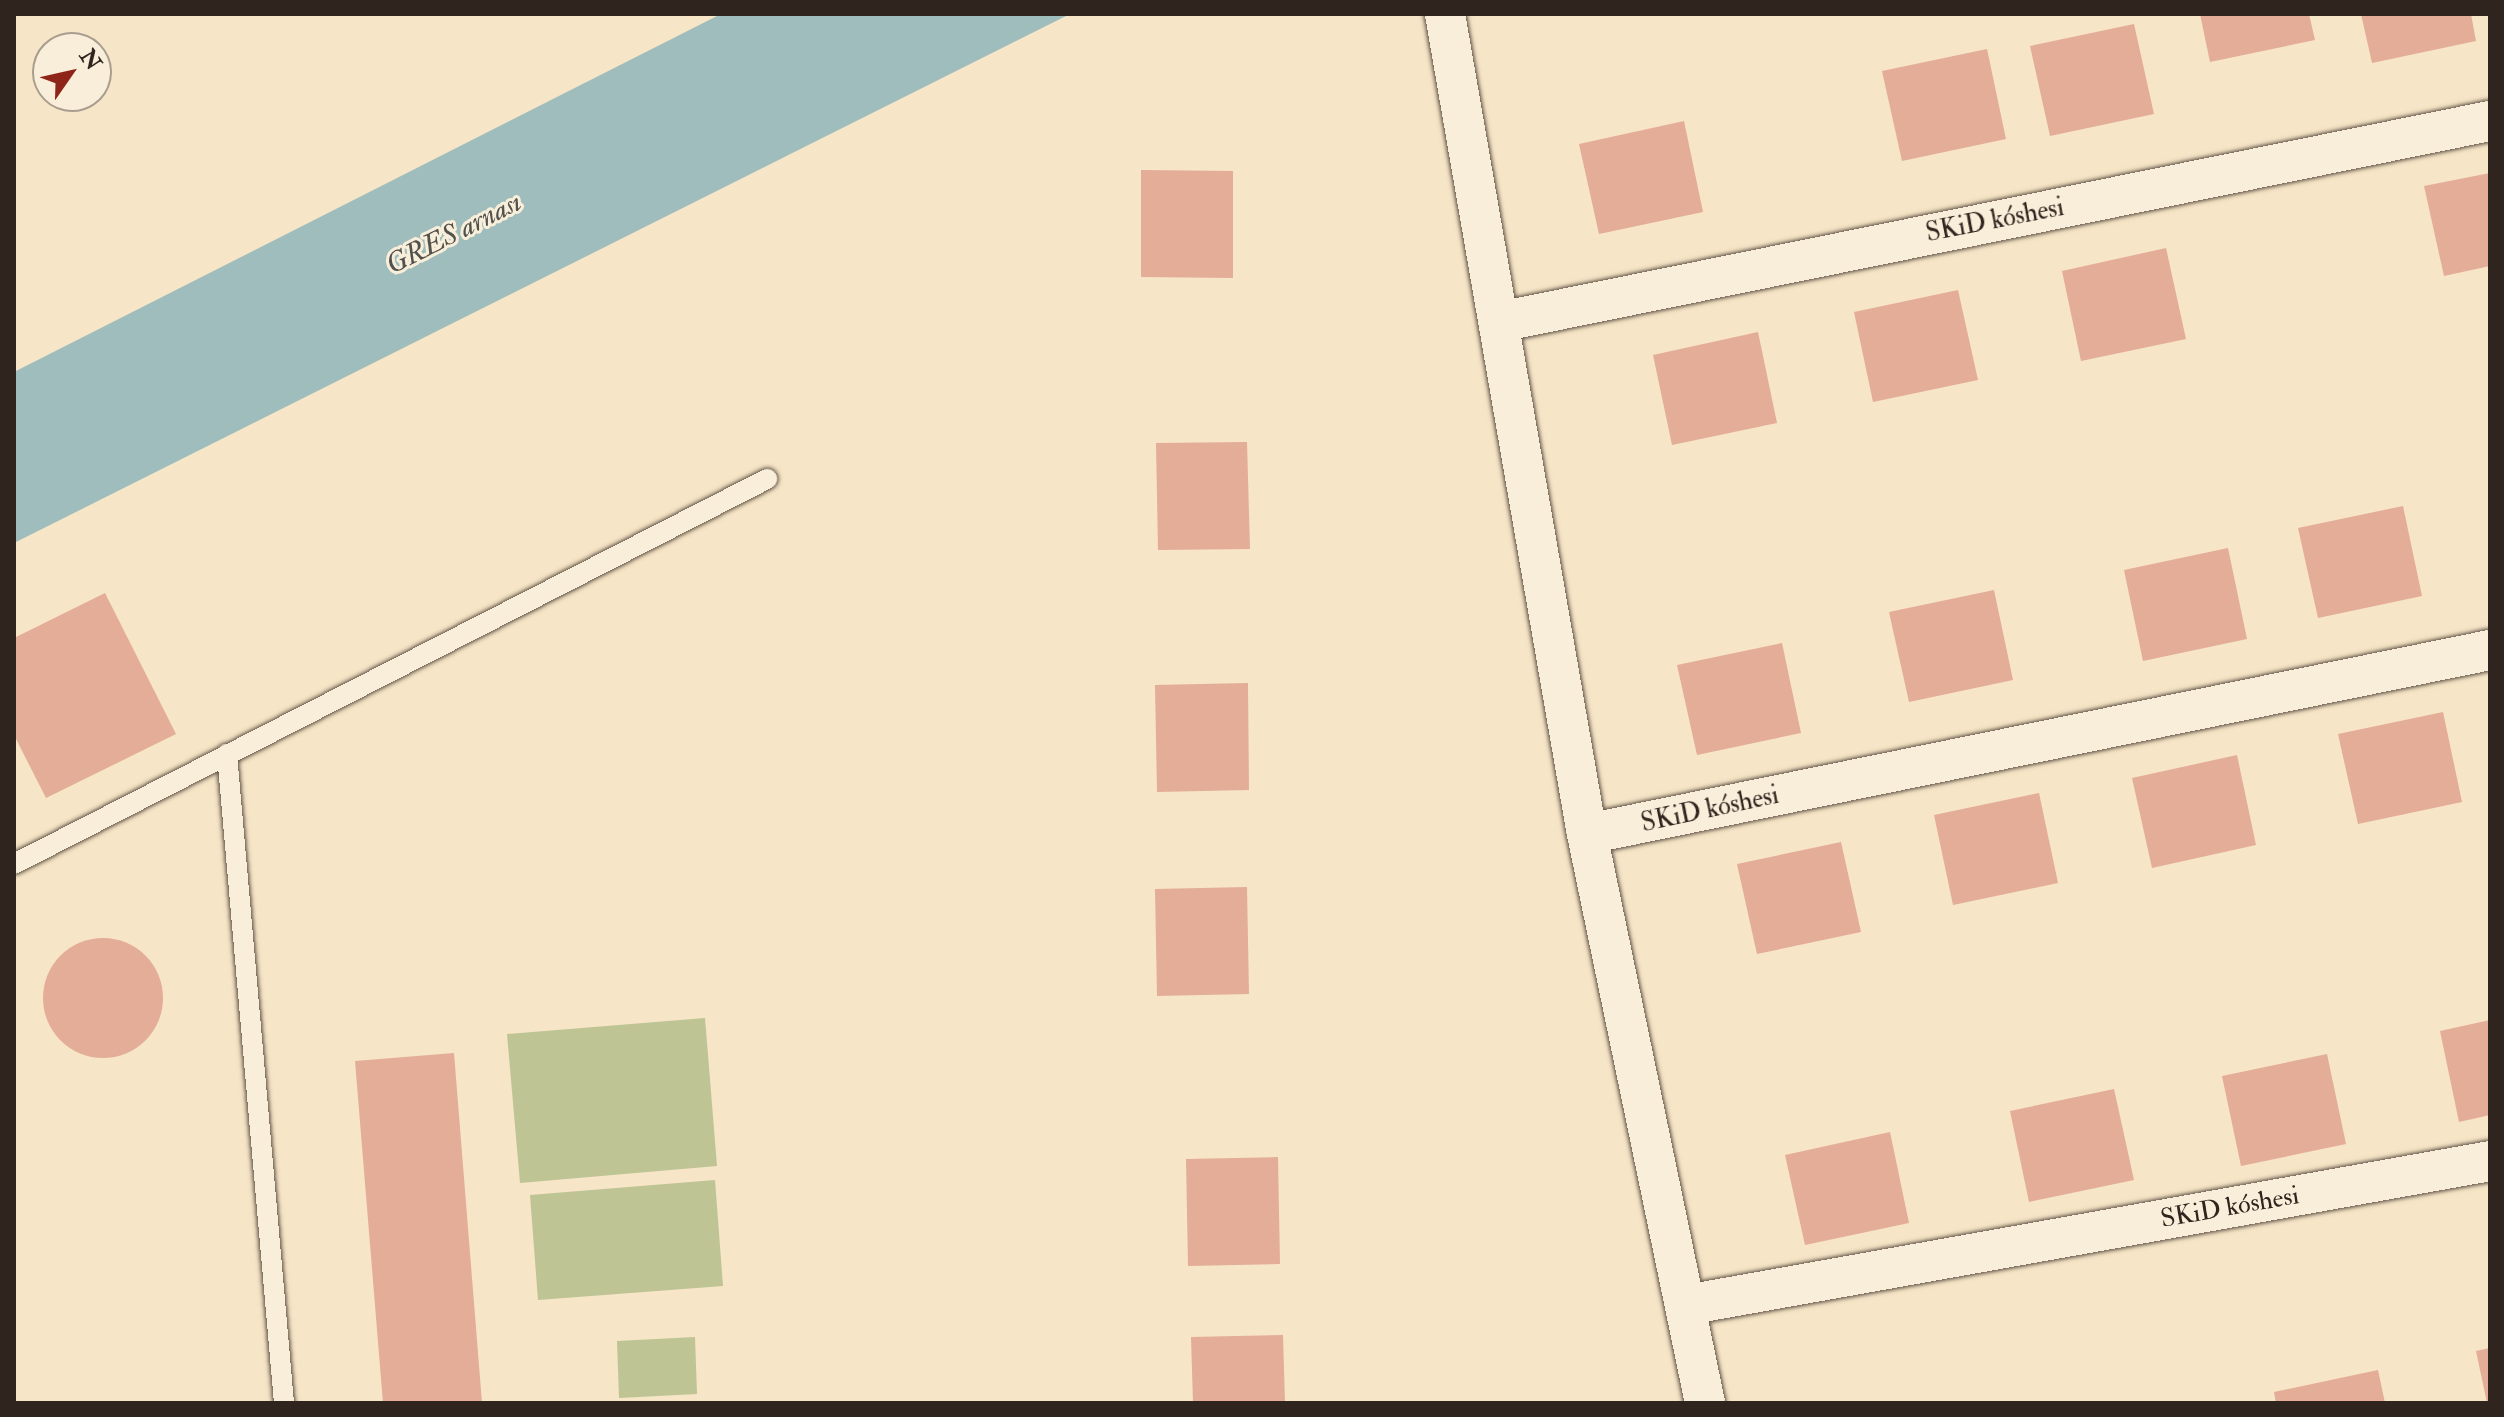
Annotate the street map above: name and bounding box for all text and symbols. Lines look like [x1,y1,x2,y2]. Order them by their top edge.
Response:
north arrow [32,32,112,112]
text: N [73,44,107,76]
water label: GRES arnası [381,186,527,282]
street label: SKiD kóshesi [1923,192,2067,250]
street label: SKiD kóshesi [1638,780,1782,840]
street label: SKiD kóshesi [2158,1180,2302,1236]

